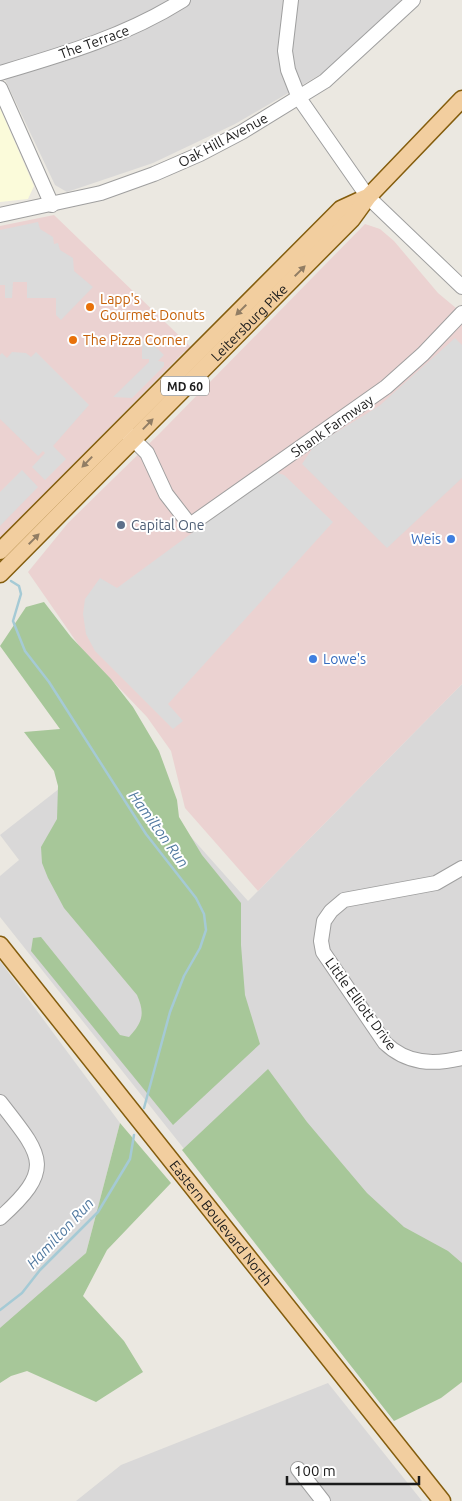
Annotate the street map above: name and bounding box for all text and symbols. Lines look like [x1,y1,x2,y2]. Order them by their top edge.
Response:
street label: The Terrace [57,22,131,62]
street label: Oak Hill Avenue [175,110,271,170]
one-way arrow [294,266,306,278]
street label: Leitersburg Pike [208,281,291,364]
place label: Lapp's Gourmet Donuts [100,291,205,323]
marker: Lapp's Gourmet Donuts [84,301,96,313]
one-way arrow [235,303,247,315]
place label: The Pizza Corner [83,332,189,348]
marker: The Pizza Corner [67,334,79,346]
road number: MD 60 [161,376,209,396]
street label: Shank Farmway [288,391,377,460]
one-way arrow [142,418,154,430]
one-way arrow [81,455,93,467]
place label: Capital One [131,517,205,533]
marker: Capital One [115,519,127,531]
place label: Weis [411,531,441,547]
marker: Weis [445,533,457,545]
one-way arrow [28,534,40,546]
place label: Lowe's [323,651,366,667]
marker: Lowe's [307,653,319,665]
water label: Hamilton Run [126,788,192,870]
street label: Little Elliott Drive [322,955,400,1053]
street label: Eastern Boulevard North [166,1157,275,1289]
water label: Hamilton Run [23,1194,97,1272]
scale bar [287,1454,420,1486]
text: 100 m [294,1462,336,1479]

